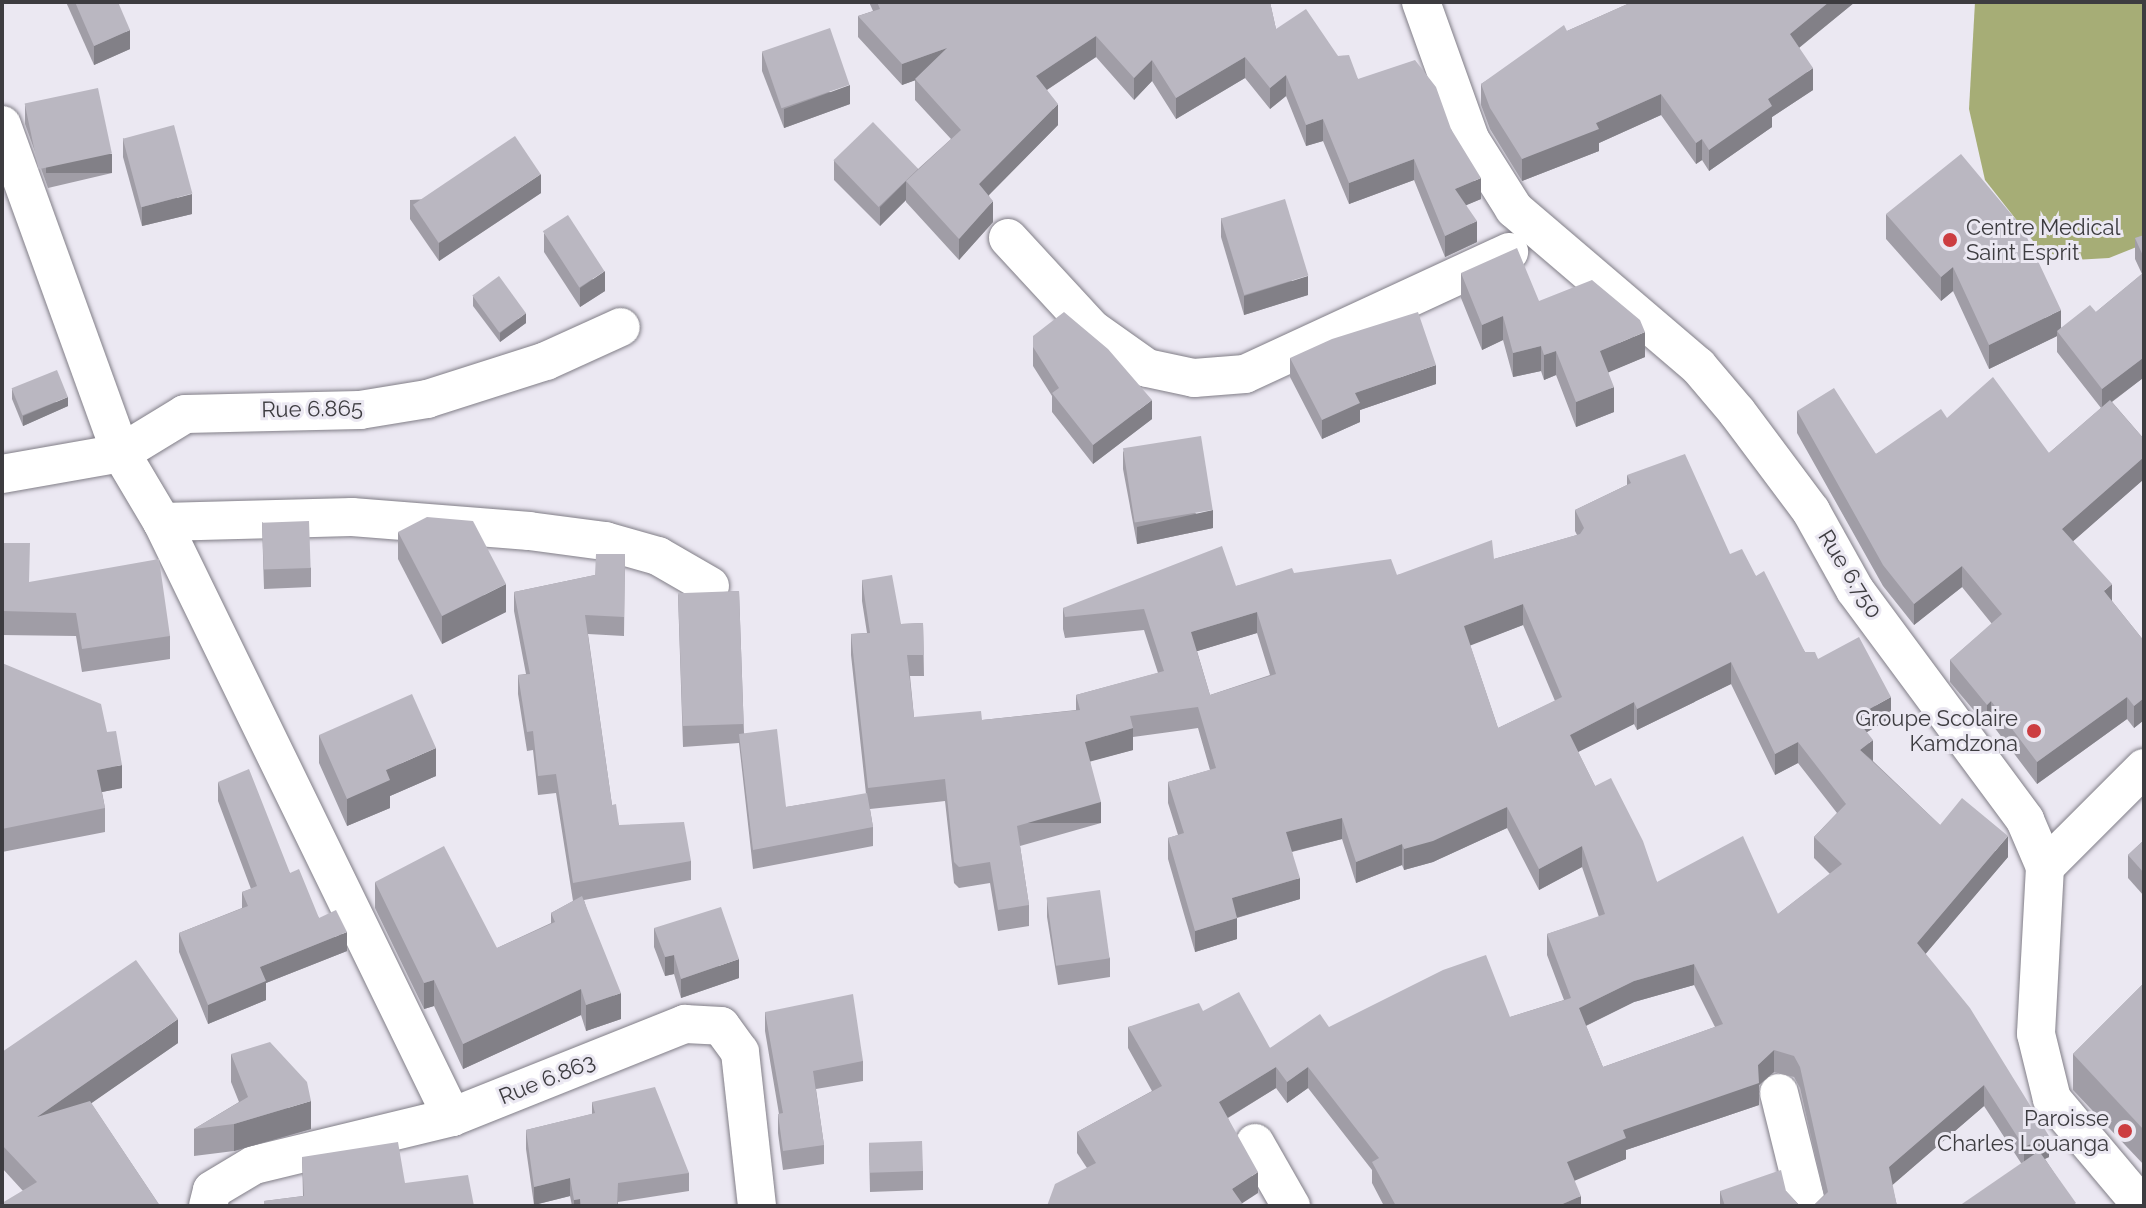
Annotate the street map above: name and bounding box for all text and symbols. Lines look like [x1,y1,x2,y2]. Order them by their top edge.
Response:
place label: Centre Medical Saint Esprit [1966,214,2121,266]
marker: Centre Medical Saint Esprit [1941,231,1959,249]
street label: Rue 6.865 [261,395,363,423]
street label: Rue 6.750 [1812,525,1888,623]
place label: Groupe Scolaire Kamdzona [1855,705,2018,756]
marker: Groupe Scolaire Kamdzona [2025,722,2043,740]
street label: Rue 6.863 [495,1048,599,1110]
place label: Paroisse Charles Louanga [1937,1105,2109,1156]
marker: Paroisse Charles Louanga [2116,1122,2134,1140]

